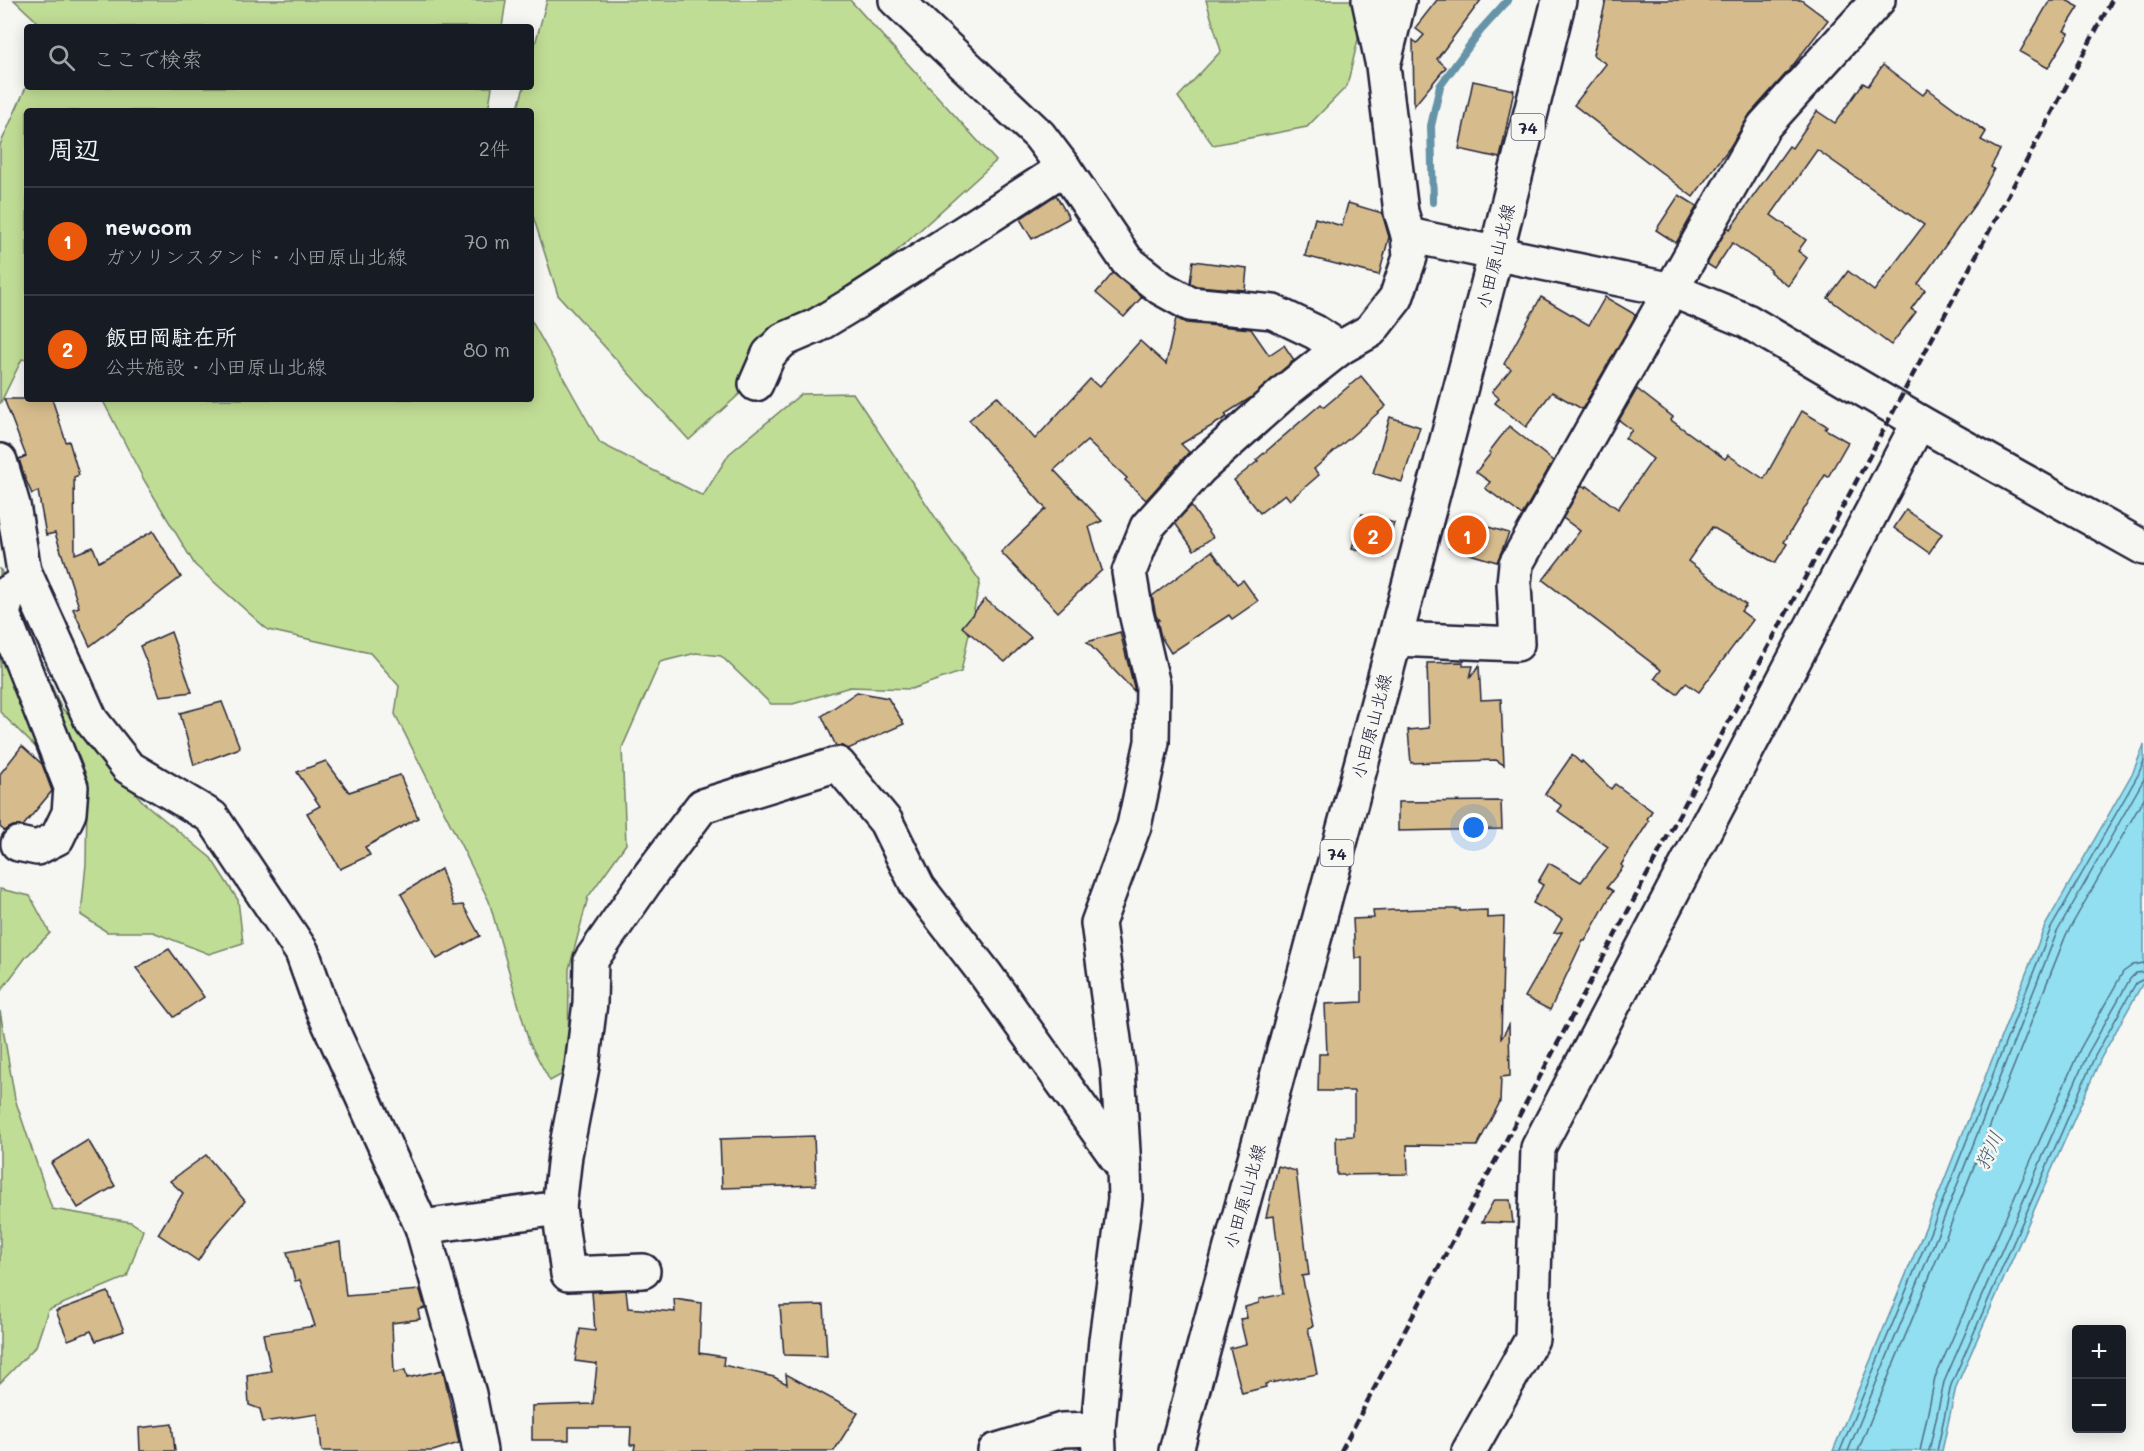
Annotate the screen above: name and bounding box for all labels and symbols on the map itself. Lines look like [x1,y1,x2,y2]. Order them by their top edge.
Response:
road number: 74 [1512,114,1544,140]
street label: 小田原山北線 [1470,201,1520,311]
pin: 2 [1354,512,1392,558]
pin: 1 [1448,512,1486,558]
street label: 小田原山北線 [1345,671,1397,781]
your location [1459,813,1488,842]
road number: 74 [1320,840,1354,866]
water label: 狩川 [1968,1126,2008,1174]
street label: 小田原山北線 [1218,1141,1270,1251]

